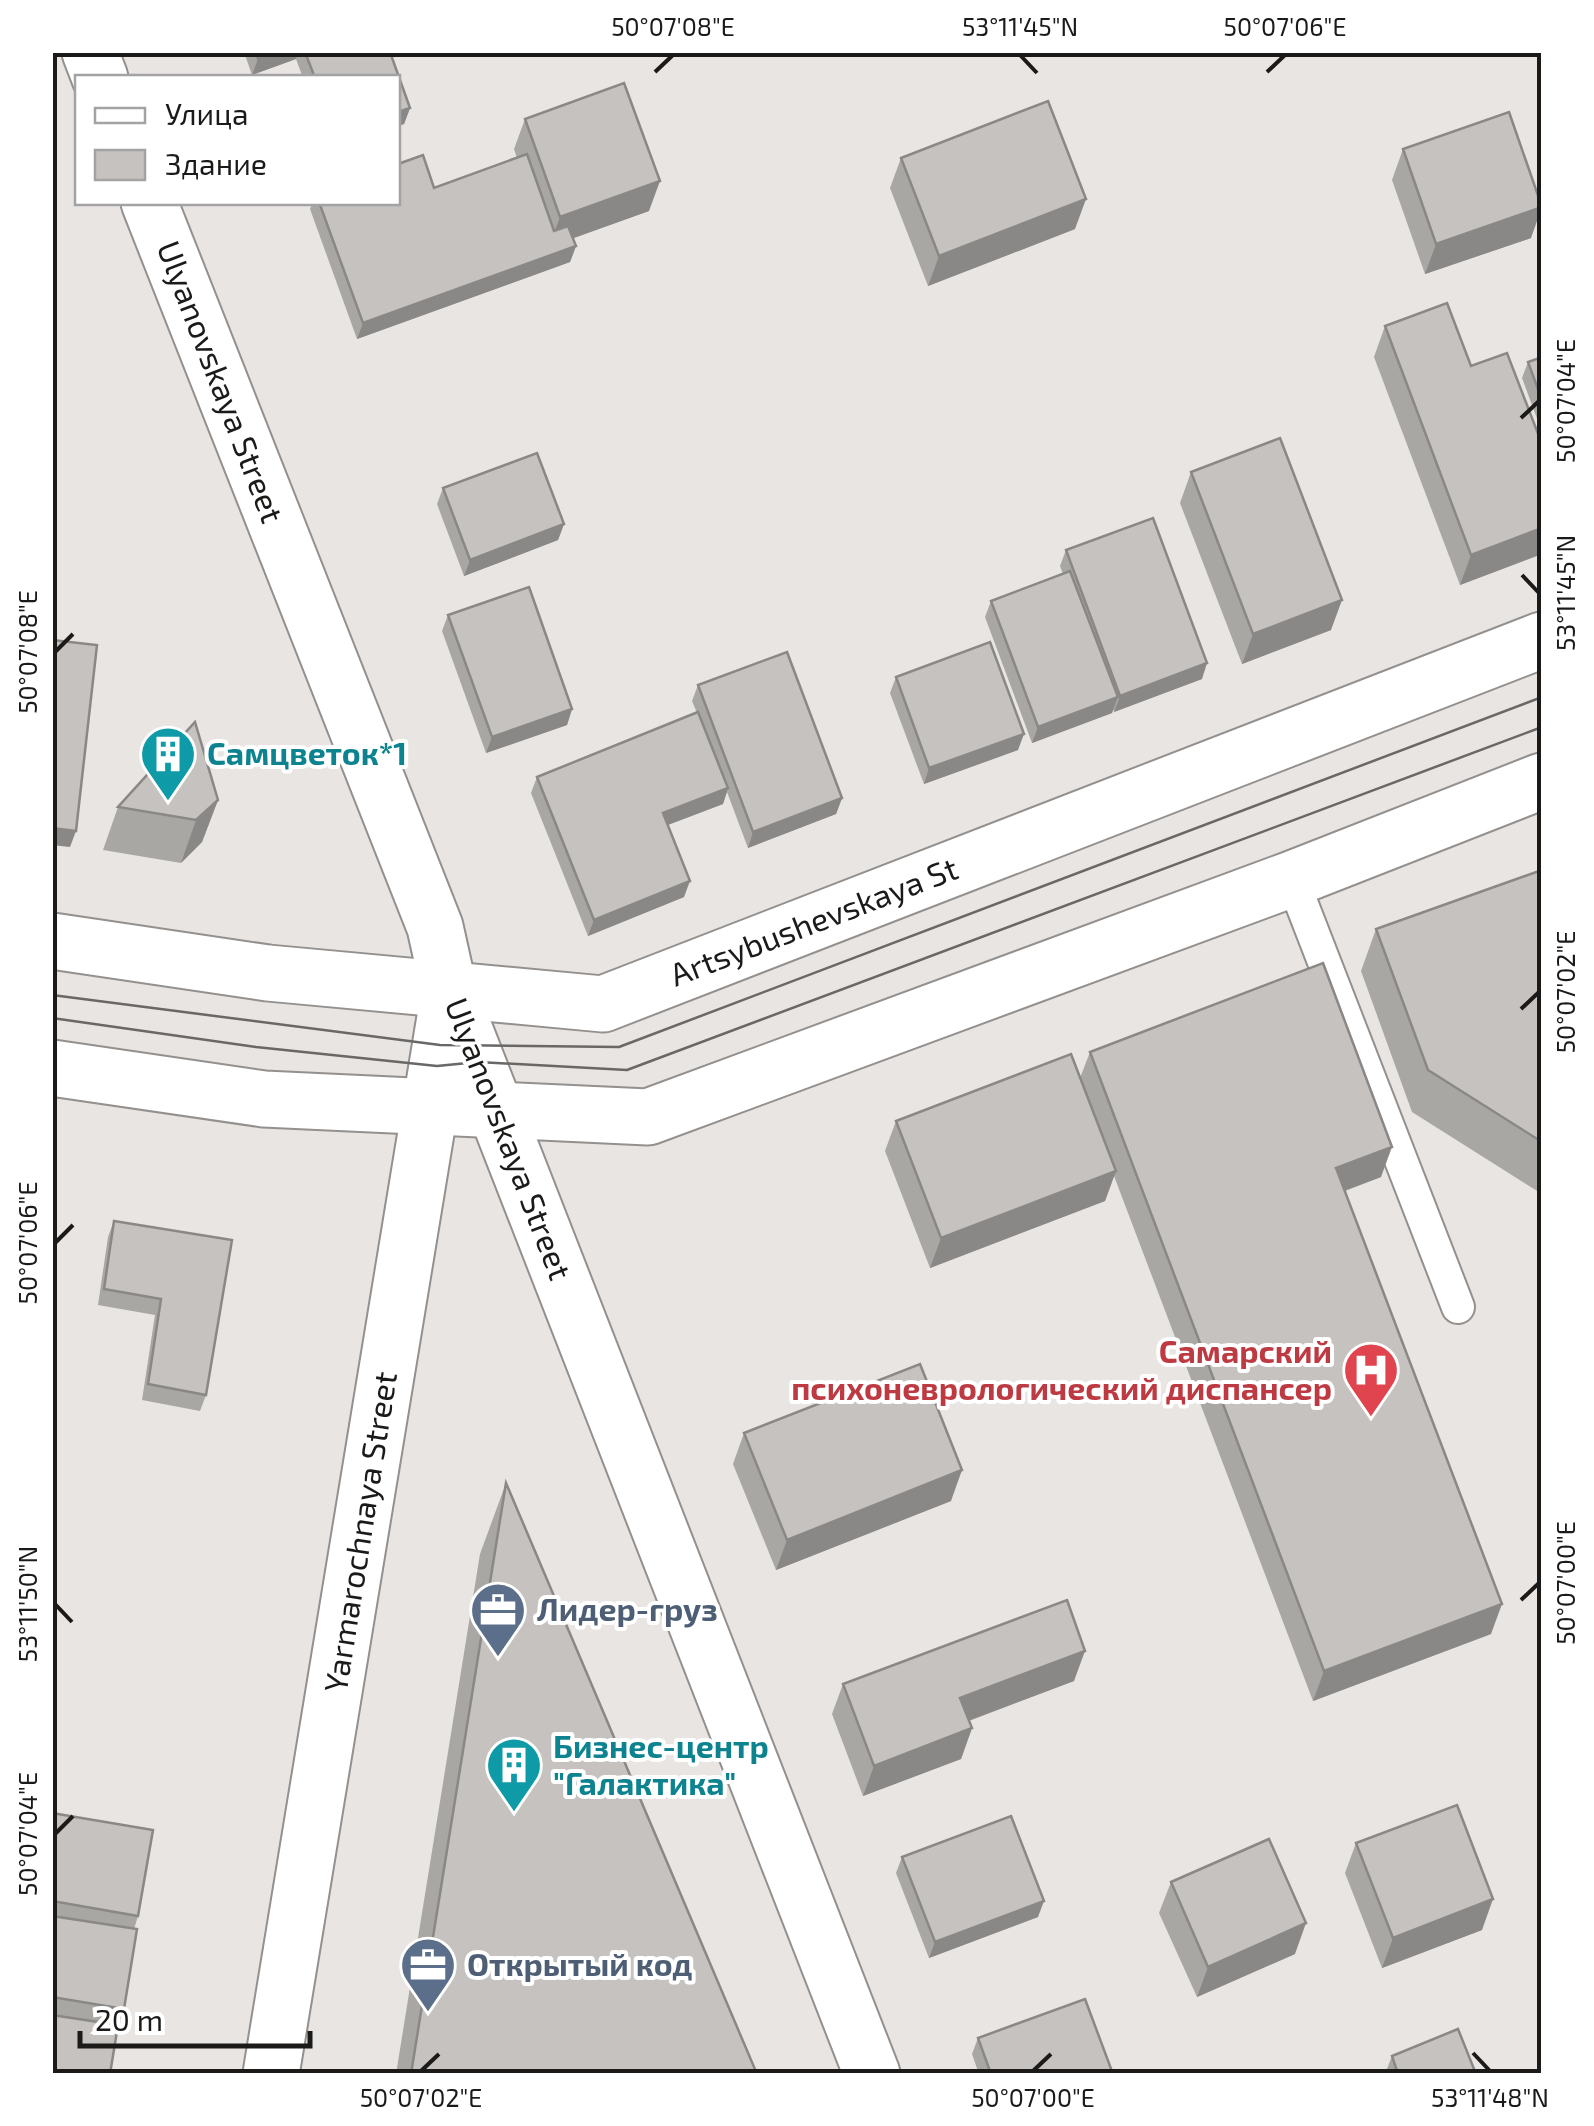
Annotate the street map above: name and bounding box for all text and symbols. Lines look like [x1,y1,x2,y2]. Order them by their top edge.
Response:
text: 50°07'08"E [611,11,735,41]
text: 53°11'45"N [962,11,1078,41]
text: 50°07'06"E [1224,11,1346,41]
legend [75,75,400,205]
text: Улица [165,95,249,131]
text: Здание [165,145,267,181]
street label: Ulyanovskaya Street [151,235,293,527]
text: 50°07'04"E [1550,339,1580,463]
text: 53°11'45"N [1550,535,1580,651]
text: 50°07'08"E [12,590,42,714]
building icon: Самцветок*1 [138,724,198,803]
place label: Самцветок*1 [207,733,407,771]
street label: Artsybushevskaya St [664,848,962,993]
text: 50°07'02"E [1550,931,1580,1053]
street label: Ulyanovskaya Street [439,992,581,1284]
text: 50°07'06"E [12,1182,42,1304]
place label: Самарский психоневрологический диспансер [791,1331,1332,1406]
hospital icon: Самарский психоневрологический диспансер [1341,1340,1401,1419]
street label: Yarmarochnaya Street [315,1369,403,1695]
text: 50°07'00"E [1550,1521,1580,1645]
text: 53°11'50"N [12,1546,42,1662]
office icon: Лидер-груз [468,1580,528,1659]
place label: Лидер-груз [537,1589,718,1628]
place label: Бизнес-центр "Галактика" [553,1726,769,1801]
building icon: Бизнес-центр "Галактика" [484,1735,544,1814]
text: 50°07'04"E [12,1772,42,1896]
office icon: Открытый код [398,1935,458,2014]
place label: Открытый код [467,1944,692,1982]
scale bar [80,1986,310,2048]
text: 20 m [95,2001,163,2037]
text: 50°07'02"E [360,2082,482,2112]
text: 50°07'00"E [971,2082,1095,2112]
text: 53°11'48"N [1431,2082,1549,2112]

